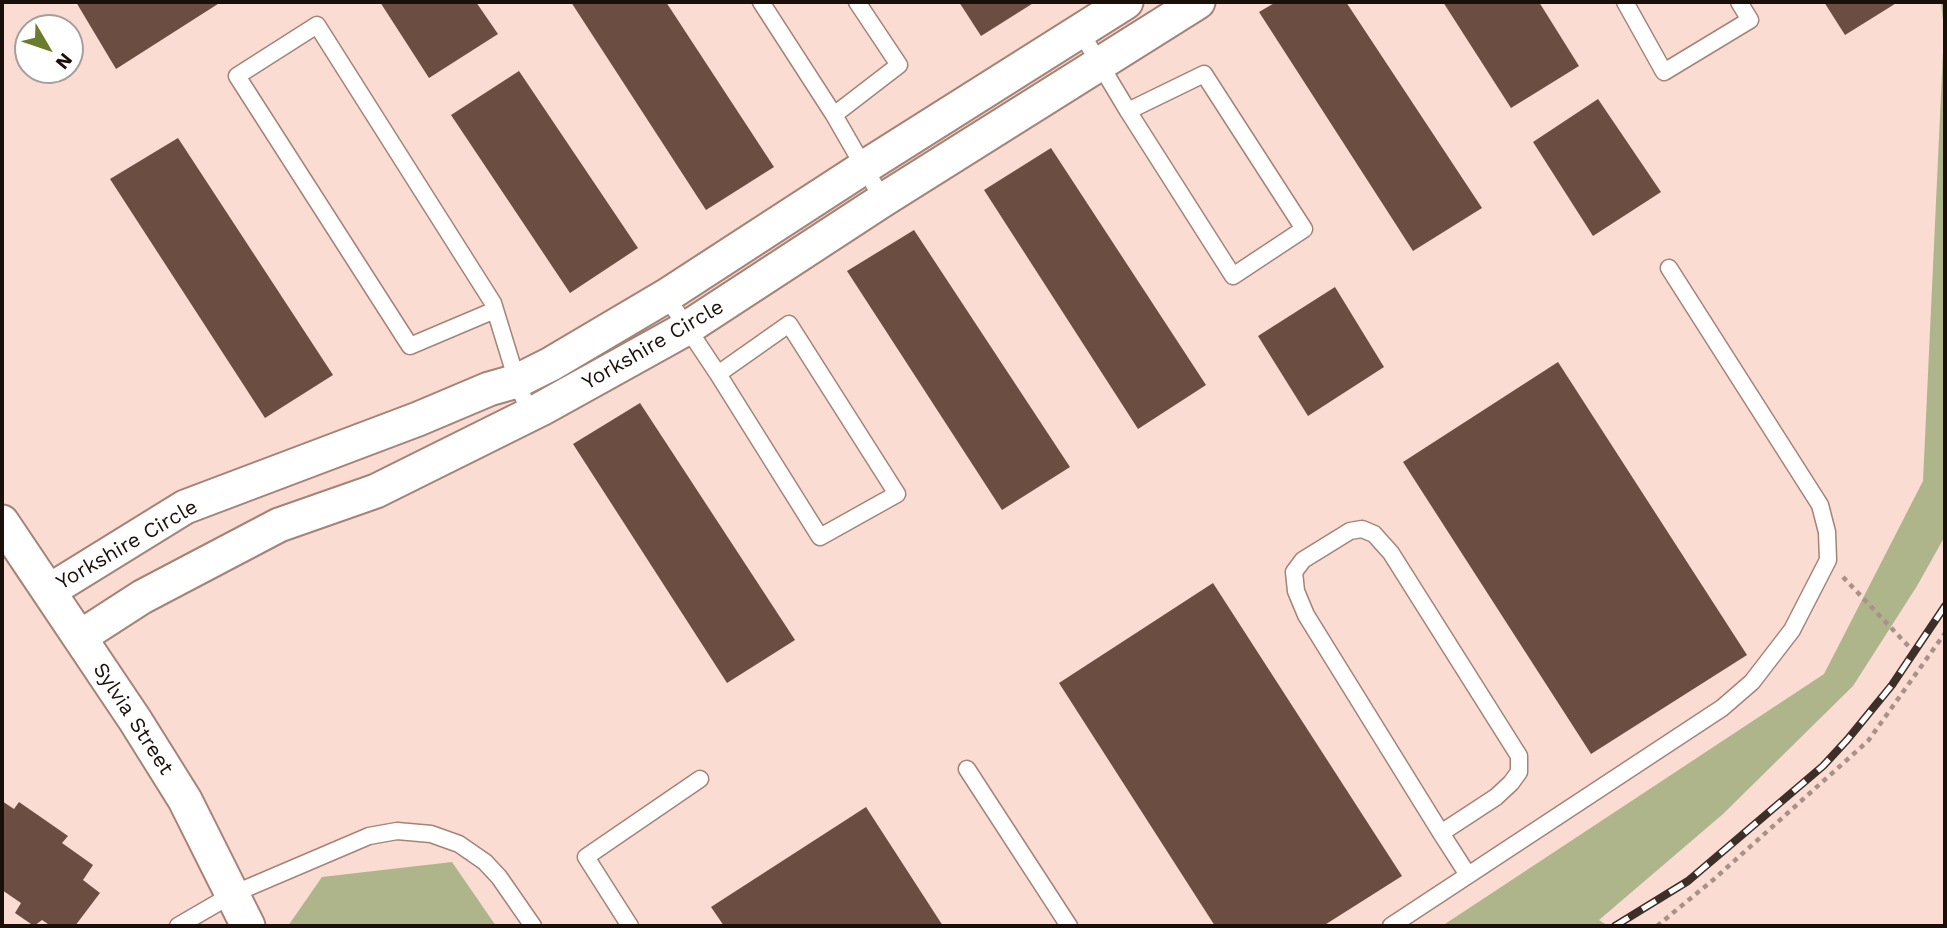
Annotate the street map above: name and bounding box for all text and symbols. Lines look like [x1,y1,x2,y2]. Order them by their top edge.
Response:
north arrow [14,14,84,84]
text: N [51,49,78,74]
street label: Yorkshire Circle [578,294,728,396]
street label: Yorkshire Circle [52,494,202,596]
street label: Sylvia Street [87,658,179,780]

